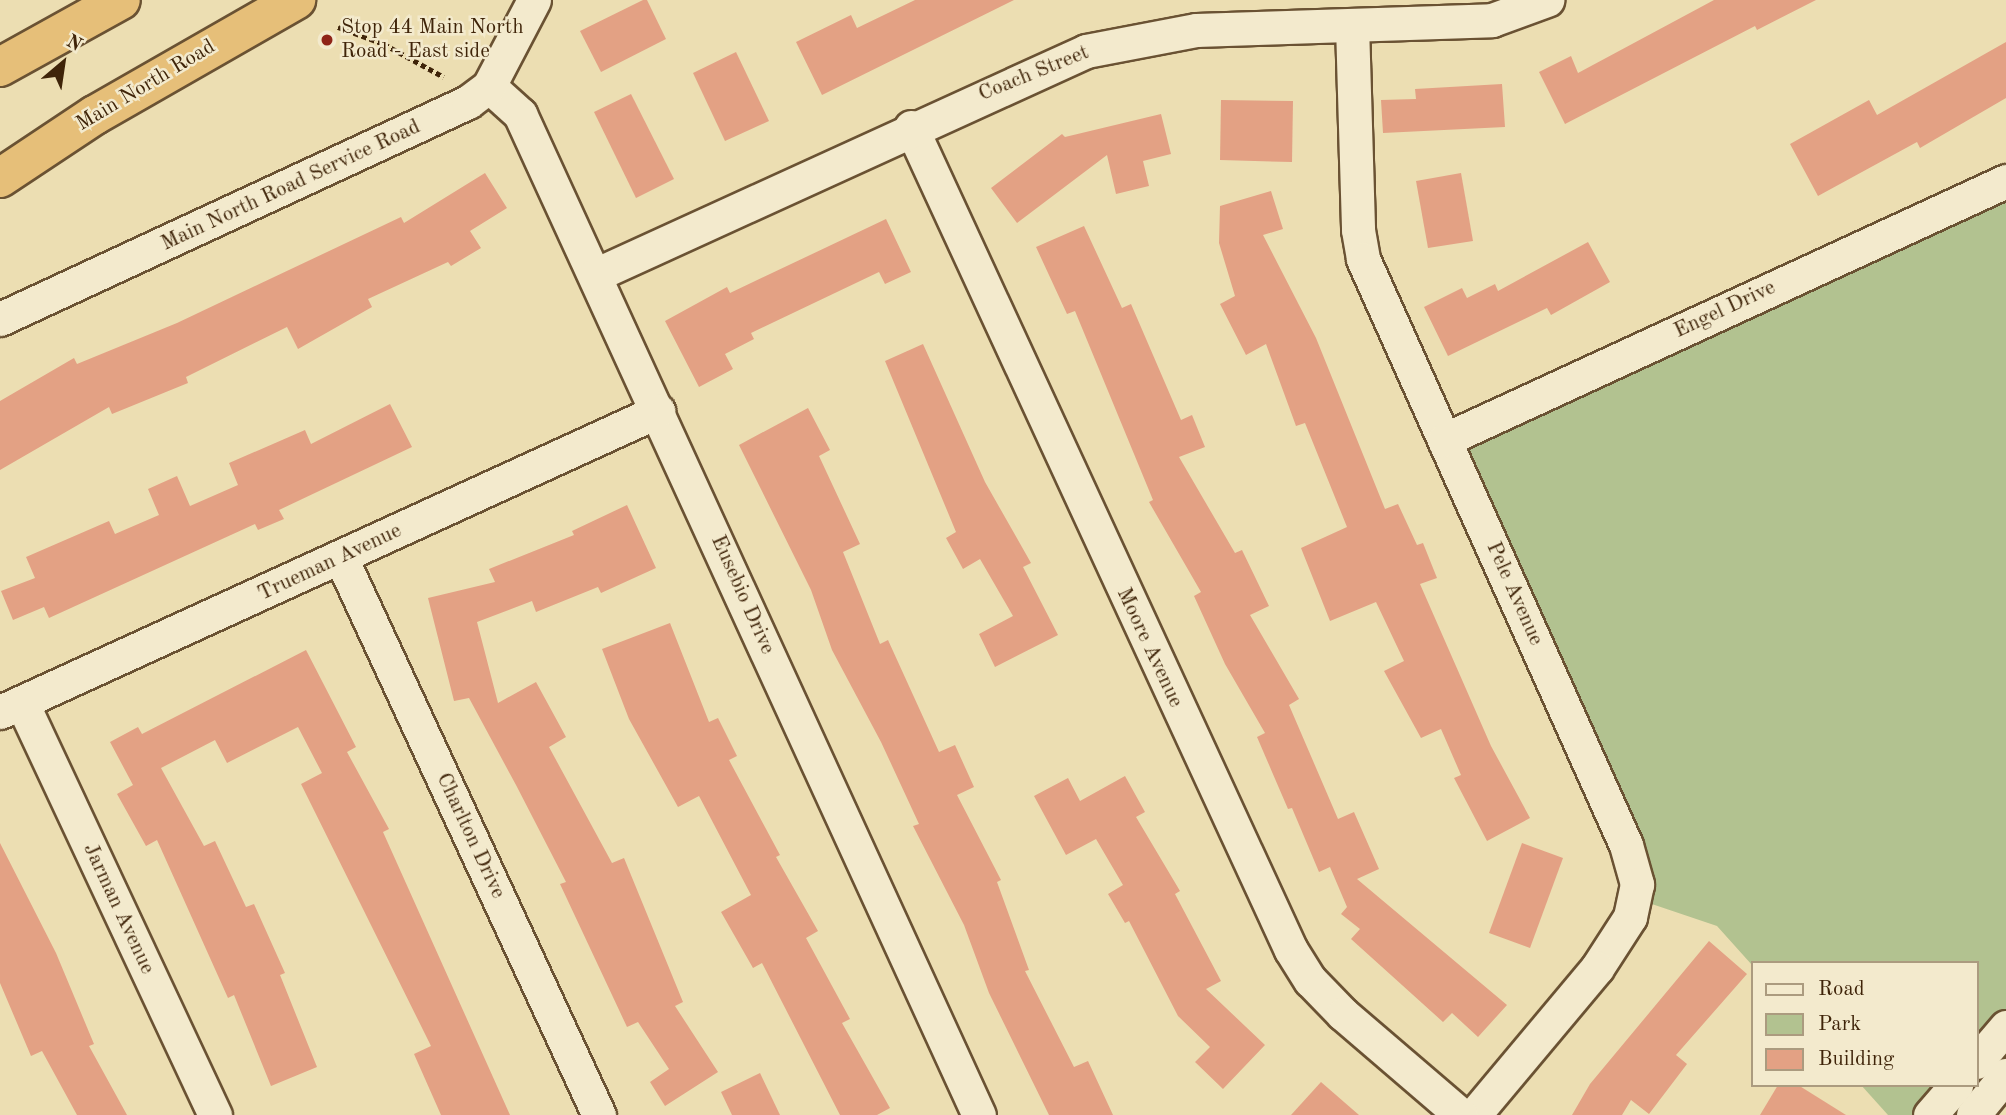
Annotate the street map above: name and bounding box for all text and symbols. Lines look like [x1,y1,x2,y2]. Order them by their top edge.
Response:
place label: Stop 44 Main North Road - East side [341,15,524,65]
north arrow [28,28,98,98]
marker: Stop 44 Main North Road - East side [319,32,335,48]
street label: Main North Road [72,35,220,137]
street label: Coach Street [975,40,1093,108]
street label: Main North Road Service Road [157,115,425,257]
street label: Engel Drive [1670,276,1780,344]
street label: Trueman Avenue [254,519,406,607]
street label: Eusebio Drive [705,532,779,658]
street label: Pele Avenue [1480,538,1548,650]
street label: Moore Avenue [1110,584,1188,712]
street label: Charlton Drive [430,769,510,903]
street label: Jarman Avenue [77,840,159,978]
legend [1750,961,1978,1087]
text: Road [1818,979,1865,1000]
text: Park [1818,1014,1861,1035]
text: Building [1818,1049,1894,1070]

